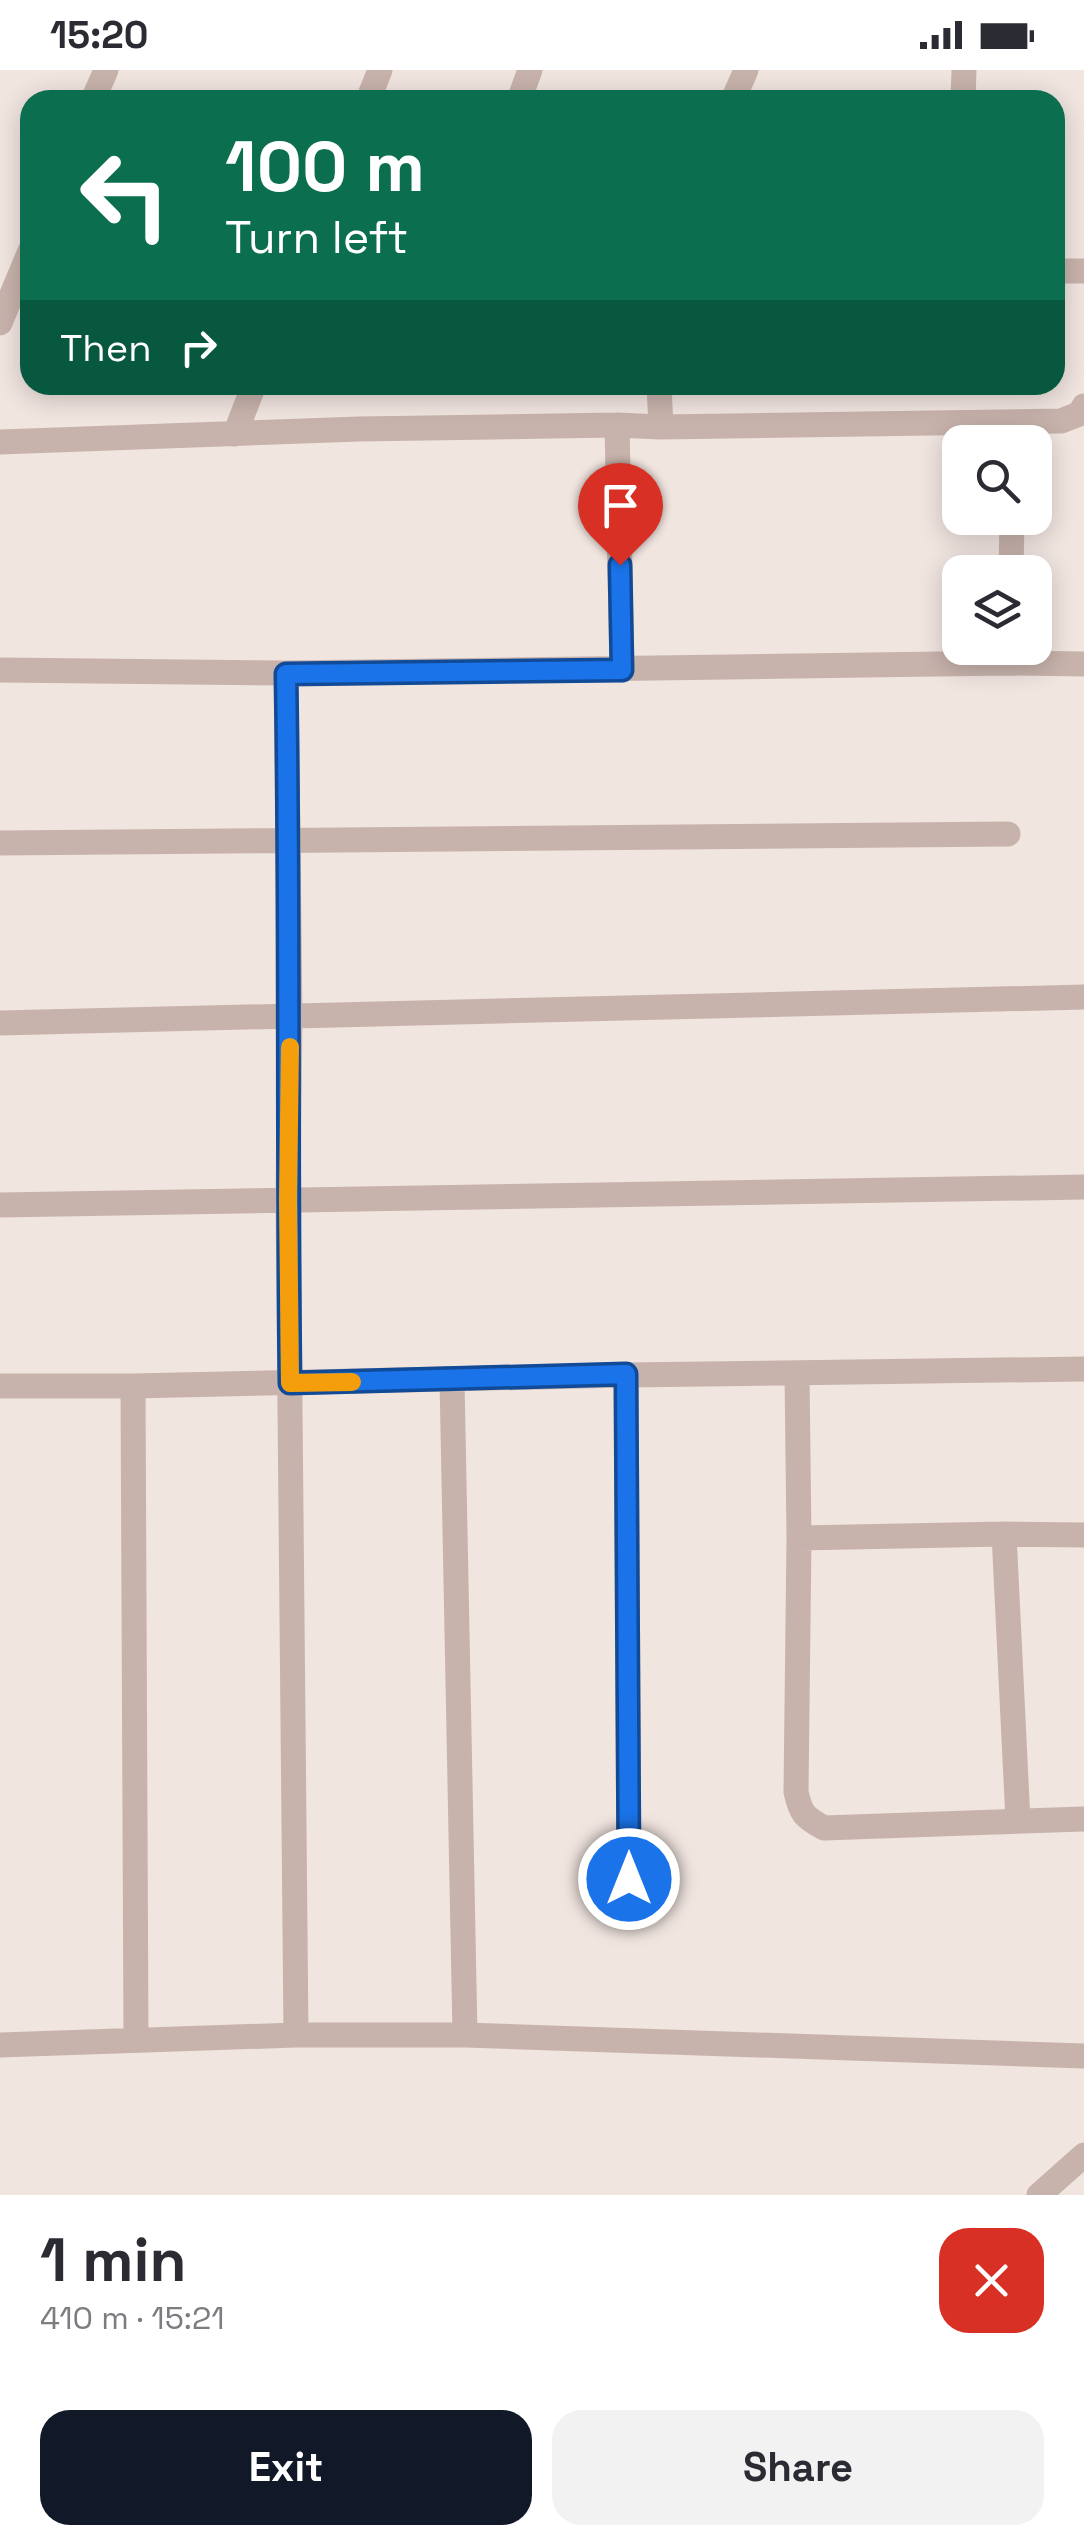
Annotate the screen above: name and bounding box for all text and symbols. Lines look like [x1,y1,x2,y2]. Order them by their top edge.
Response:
text: 15:20 [50,11,149,59]
text: 100 m [225,122,425,211]
icon: left [60,130,190,260]
text: Turn left [225,209,408,266]
icon: right [171,320,226,375]
text: Then [60,324,151,372]
map controls [942,425,1052,665]
button: search [942,425,1052,535]
pin [578,463,663,566]
icon: arrive [593,478,648,533]
button: layers [942,555,1052,665]
position arrow [577,1827,681,1931]
text: 1 min [40,2222,187,2299]
button: close [939,2228,1044,2333]
text: 410 m · 15:21 [40,2298,225,2338]
button: Exit [40,2410,532,2525]
button: Share [552,2410,1044,2525]

